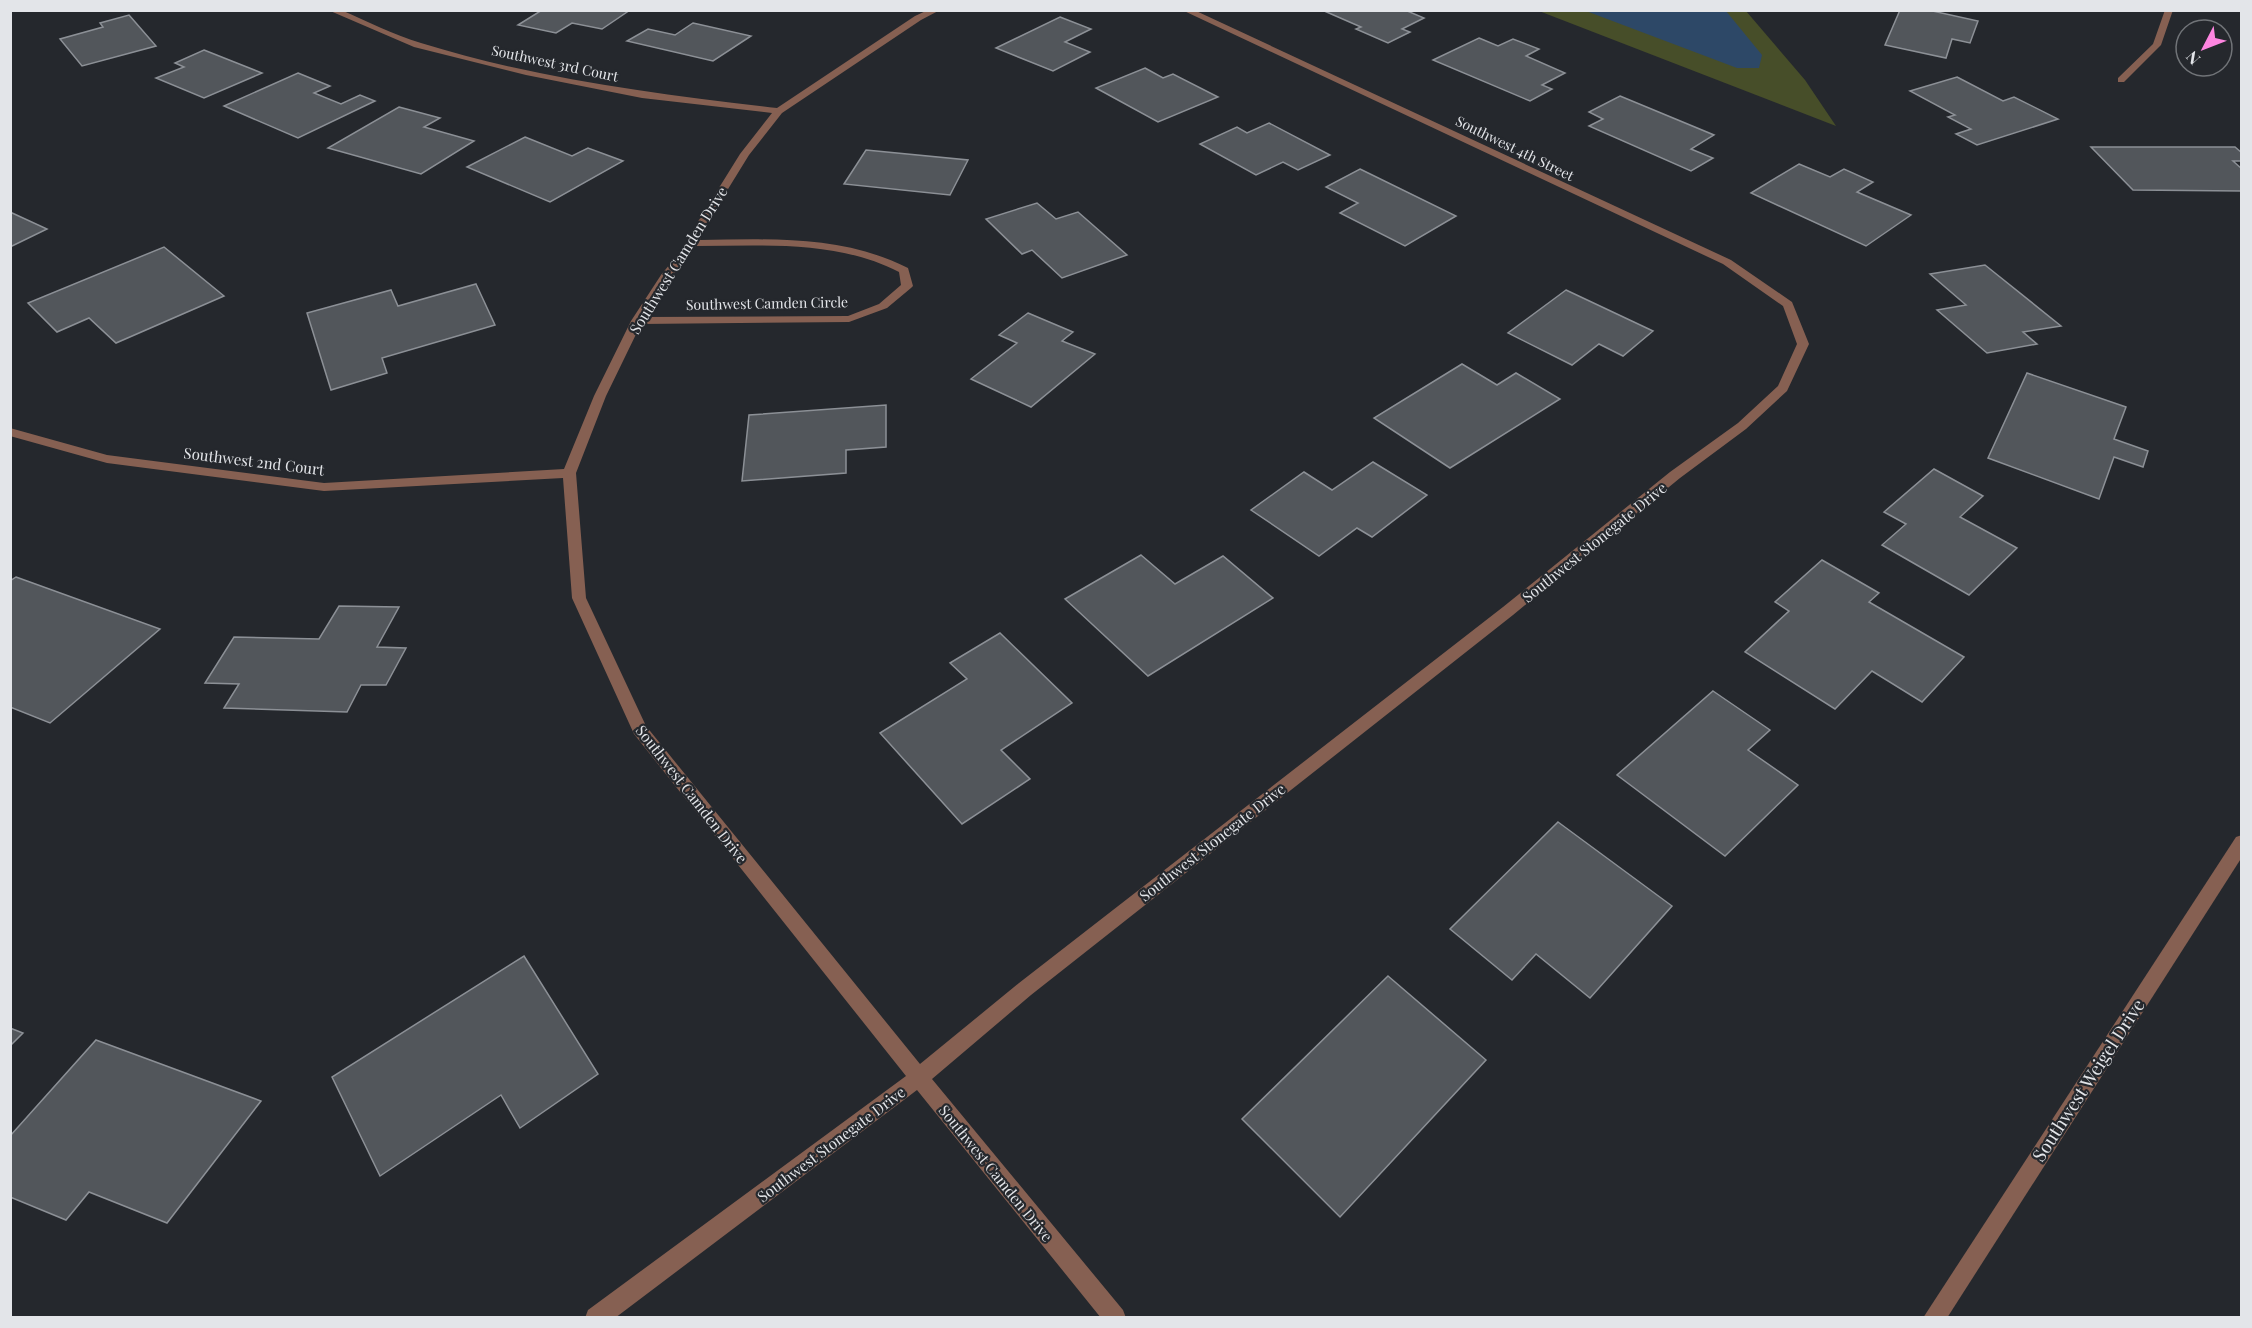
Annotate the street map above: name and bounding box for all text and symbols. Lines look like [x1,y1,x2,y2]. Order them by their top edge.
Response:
north arrow [2174,18,2234,78]
street label: Southwest 3rd Court [490,40,621,86]
text: N [2181,47,2204,70]
street label: Southwest 4th Street [1453,111,1578,185]
street label: Southwest Camden Drive [624,182,732,338]
street label: Southwest Camden Circle [686,292,848,314]
street label: Southwest 2nd Court [183,442,326,480]
street label: Southwest Stonegate Drive [1518,477,1670,607]
street label: Southwest Camden Drive [632,721,752,867]
street label: Southwest Stonegate Drive [1135,779,1289,905]
street label: Southwest Weigel Drive [2026,994,2150,1166]
street label: Southwest Stonegate Drive [753,1082,909,1206]
street label: Southwest Camden Drive [935,1101,1057,1245]

